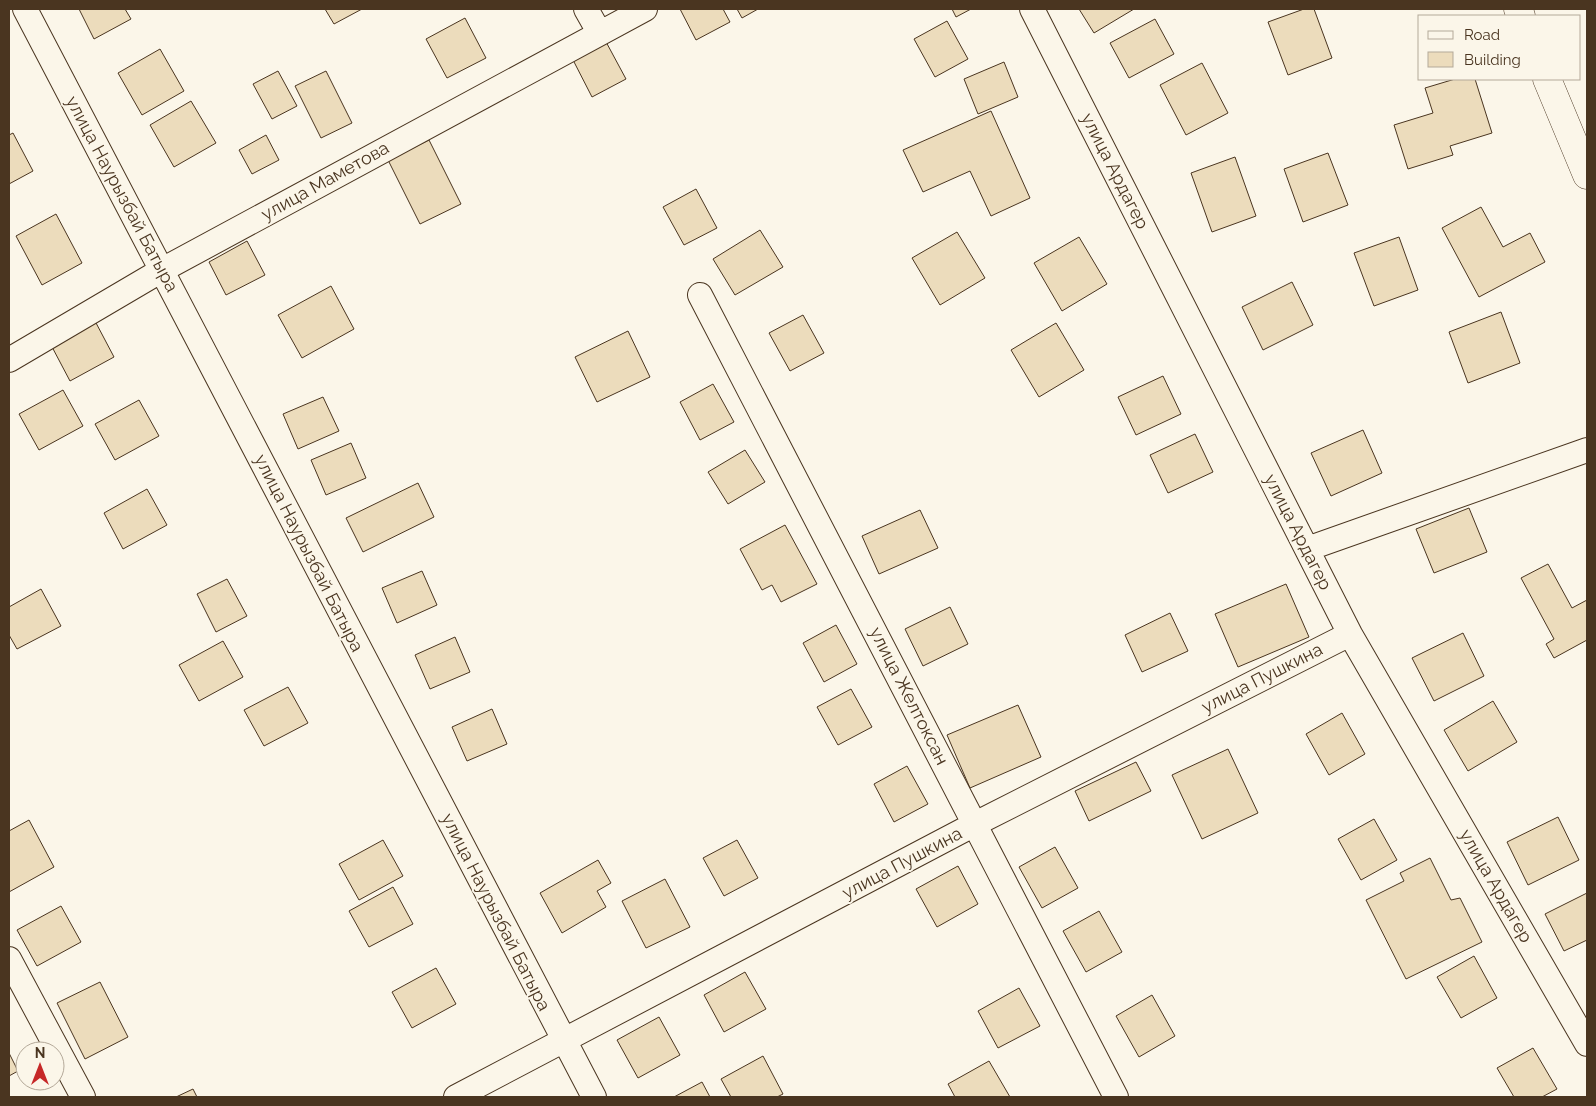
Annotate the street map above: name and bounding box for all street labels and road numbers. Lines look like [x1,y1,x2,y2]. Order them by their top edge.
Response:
street label: улица Наурызбай Батыра [62,92,183,295]
street label: улица Ардагер [1077,109,1154,232]
street label: улица Маметова [257,137,392,224]
street label: улица Наурызбай Батыра [250,451,368,655]
street label: улица Ардагер [1260,470,1337,593]
street label: улица Желтоксан [866,623,953,768]
street label: улица Пушкина [1198,638,1326,717]
street label: улица Наурызбай Батыра [437,810,555,1014]
street label: улица Пушкина [838,822,965,903]
street label: улица Ардагер [1455,825,1537,946]

